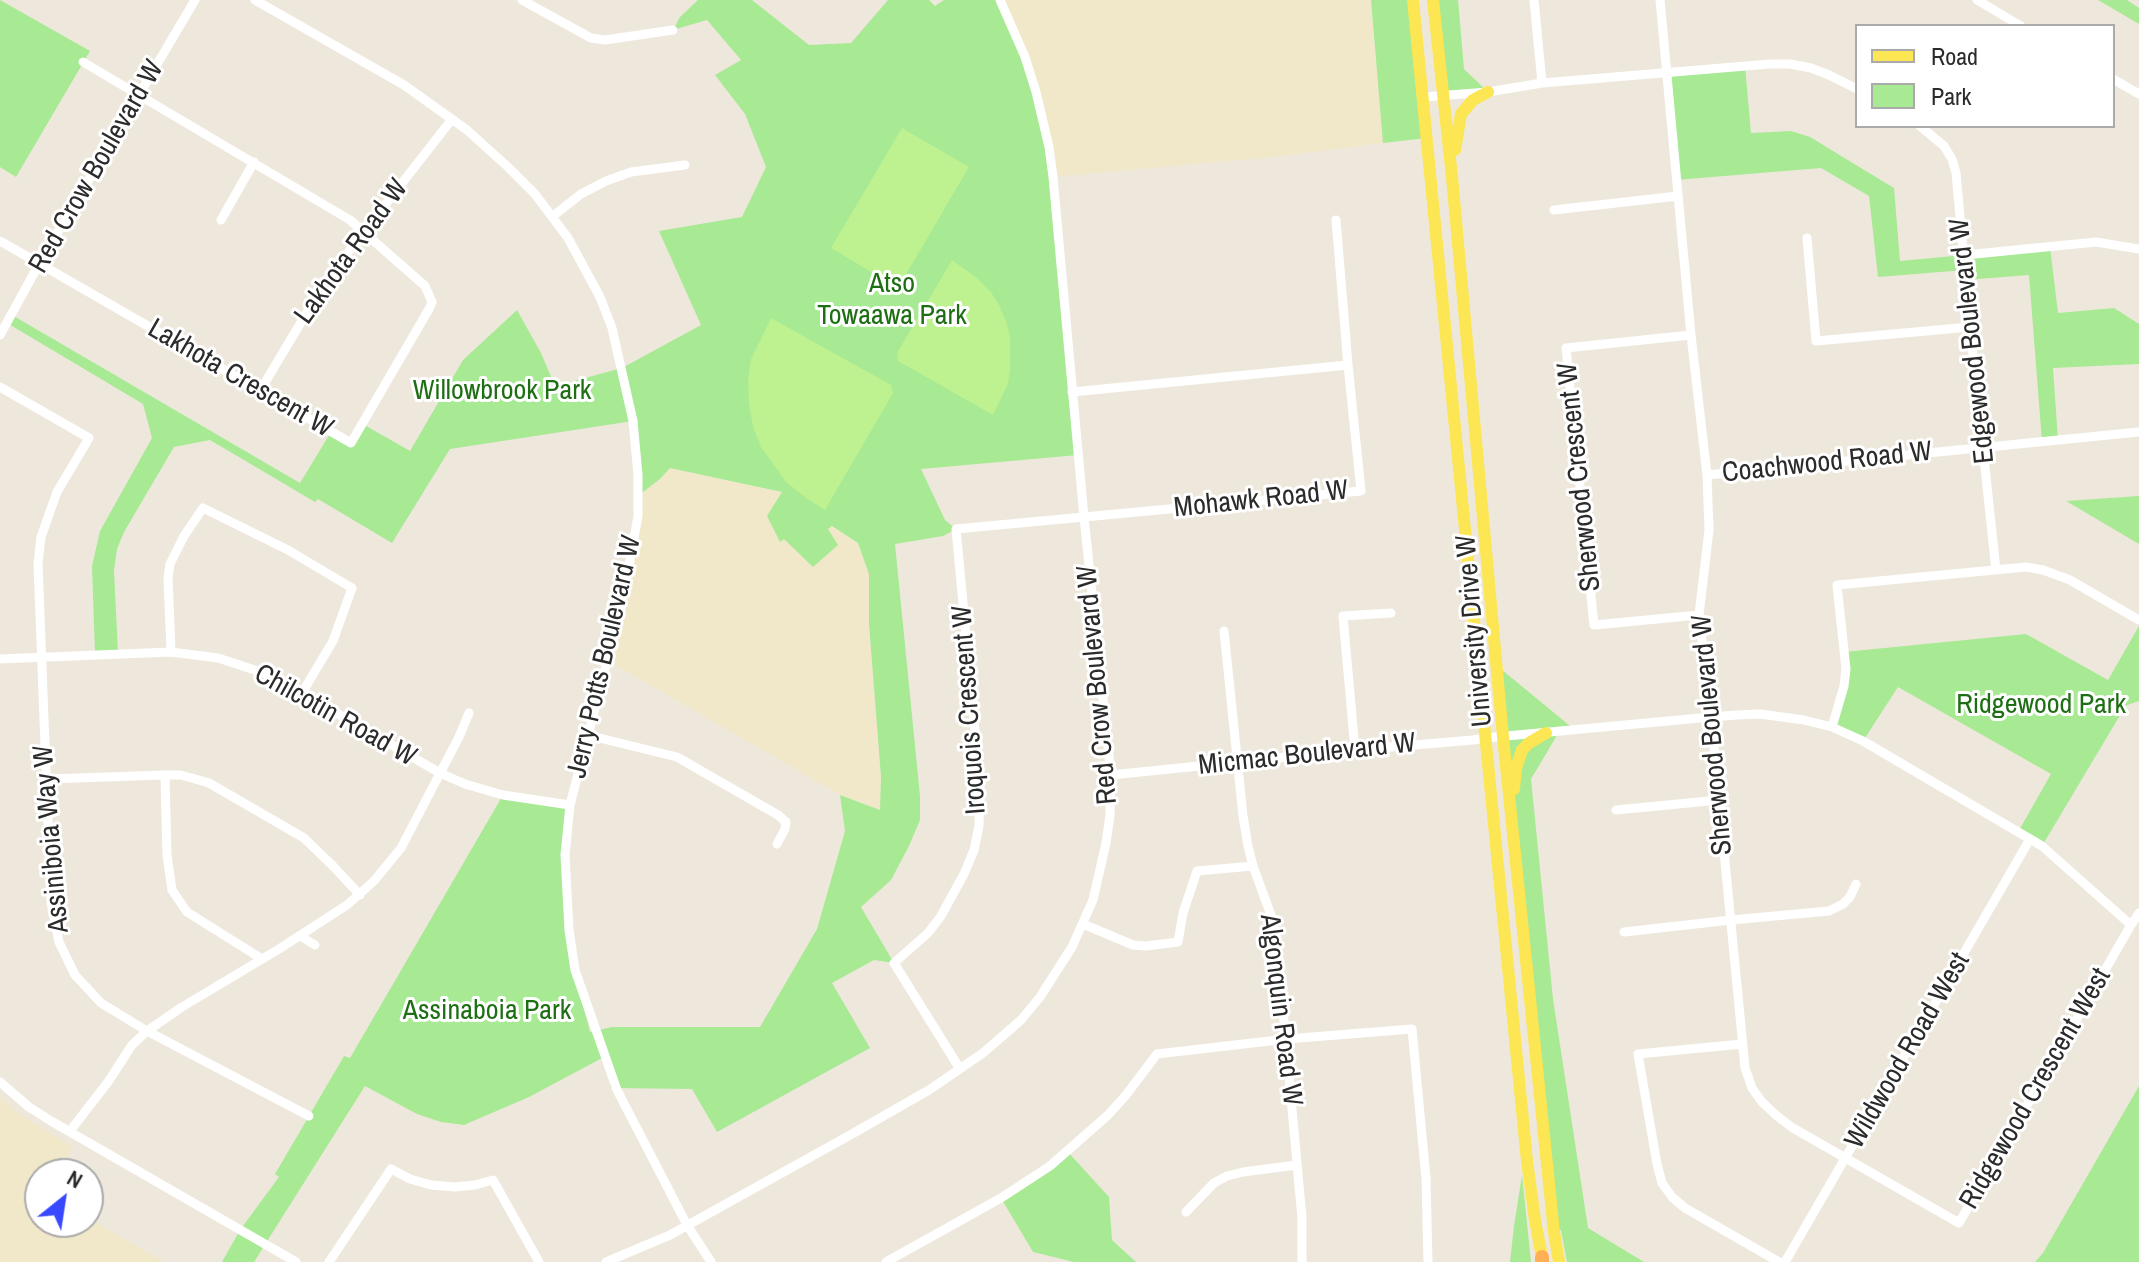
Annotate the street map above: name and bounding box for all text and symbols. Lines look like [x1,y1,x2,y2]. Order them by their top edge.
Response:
legend [1855,24,2115,128]
text: Road [1931,40,1978,72]
street label: Red Crow Boulevard W [22,55,172,279]
text: Park [1931,80,1971,112]
street label: Lakhota Road W [288,173,416,331]
street label: Edgewood Boulevard W [1943,217,2003,465]
park label: Atso Towaawa Park [817,267,967,333]
street label: Lakhota Crescent W [142,312,338,446]
street label: Sherwood Crescent W [1551,361,1609,593]
park label: Willowbrook Park [413,374,591,408]
street label: Coachwood Road W [1721,435,1933,491]
street label: Mohawk Road W [1172,474,1350,526]
street label: Jerry Potts Boulevard W [561,533,649,781]
street label: University Drive W [1450,534,1500,728]
street label: Red Crow Boulevard W [1071,564,1125,806]
street label: Iroquois Crescent W [946,604,994,816]
street label: Sherwood Boulevard W [1686,613,1740,857]
street label: Chilcotin Road W [248,658,422,774]
park label: Ridgewood Park [1956,688,2126,722]
street label: Micmac Boulevard W [1197,727,1417,783]
street label: Assiniboia Way W [27,744,77,934]
street label: Algonquin Road W [1252,912,1308,1108]
street label: Wildwood Road West [1838,947,1978,1155]
street label: Ridgewood Crescent West [1953,963,2119,1215]
park label: Assinaboia Park [403,994,571,1028]
north arrow [24,1158,104,1238]
text: N [62,1163,88,1195]

